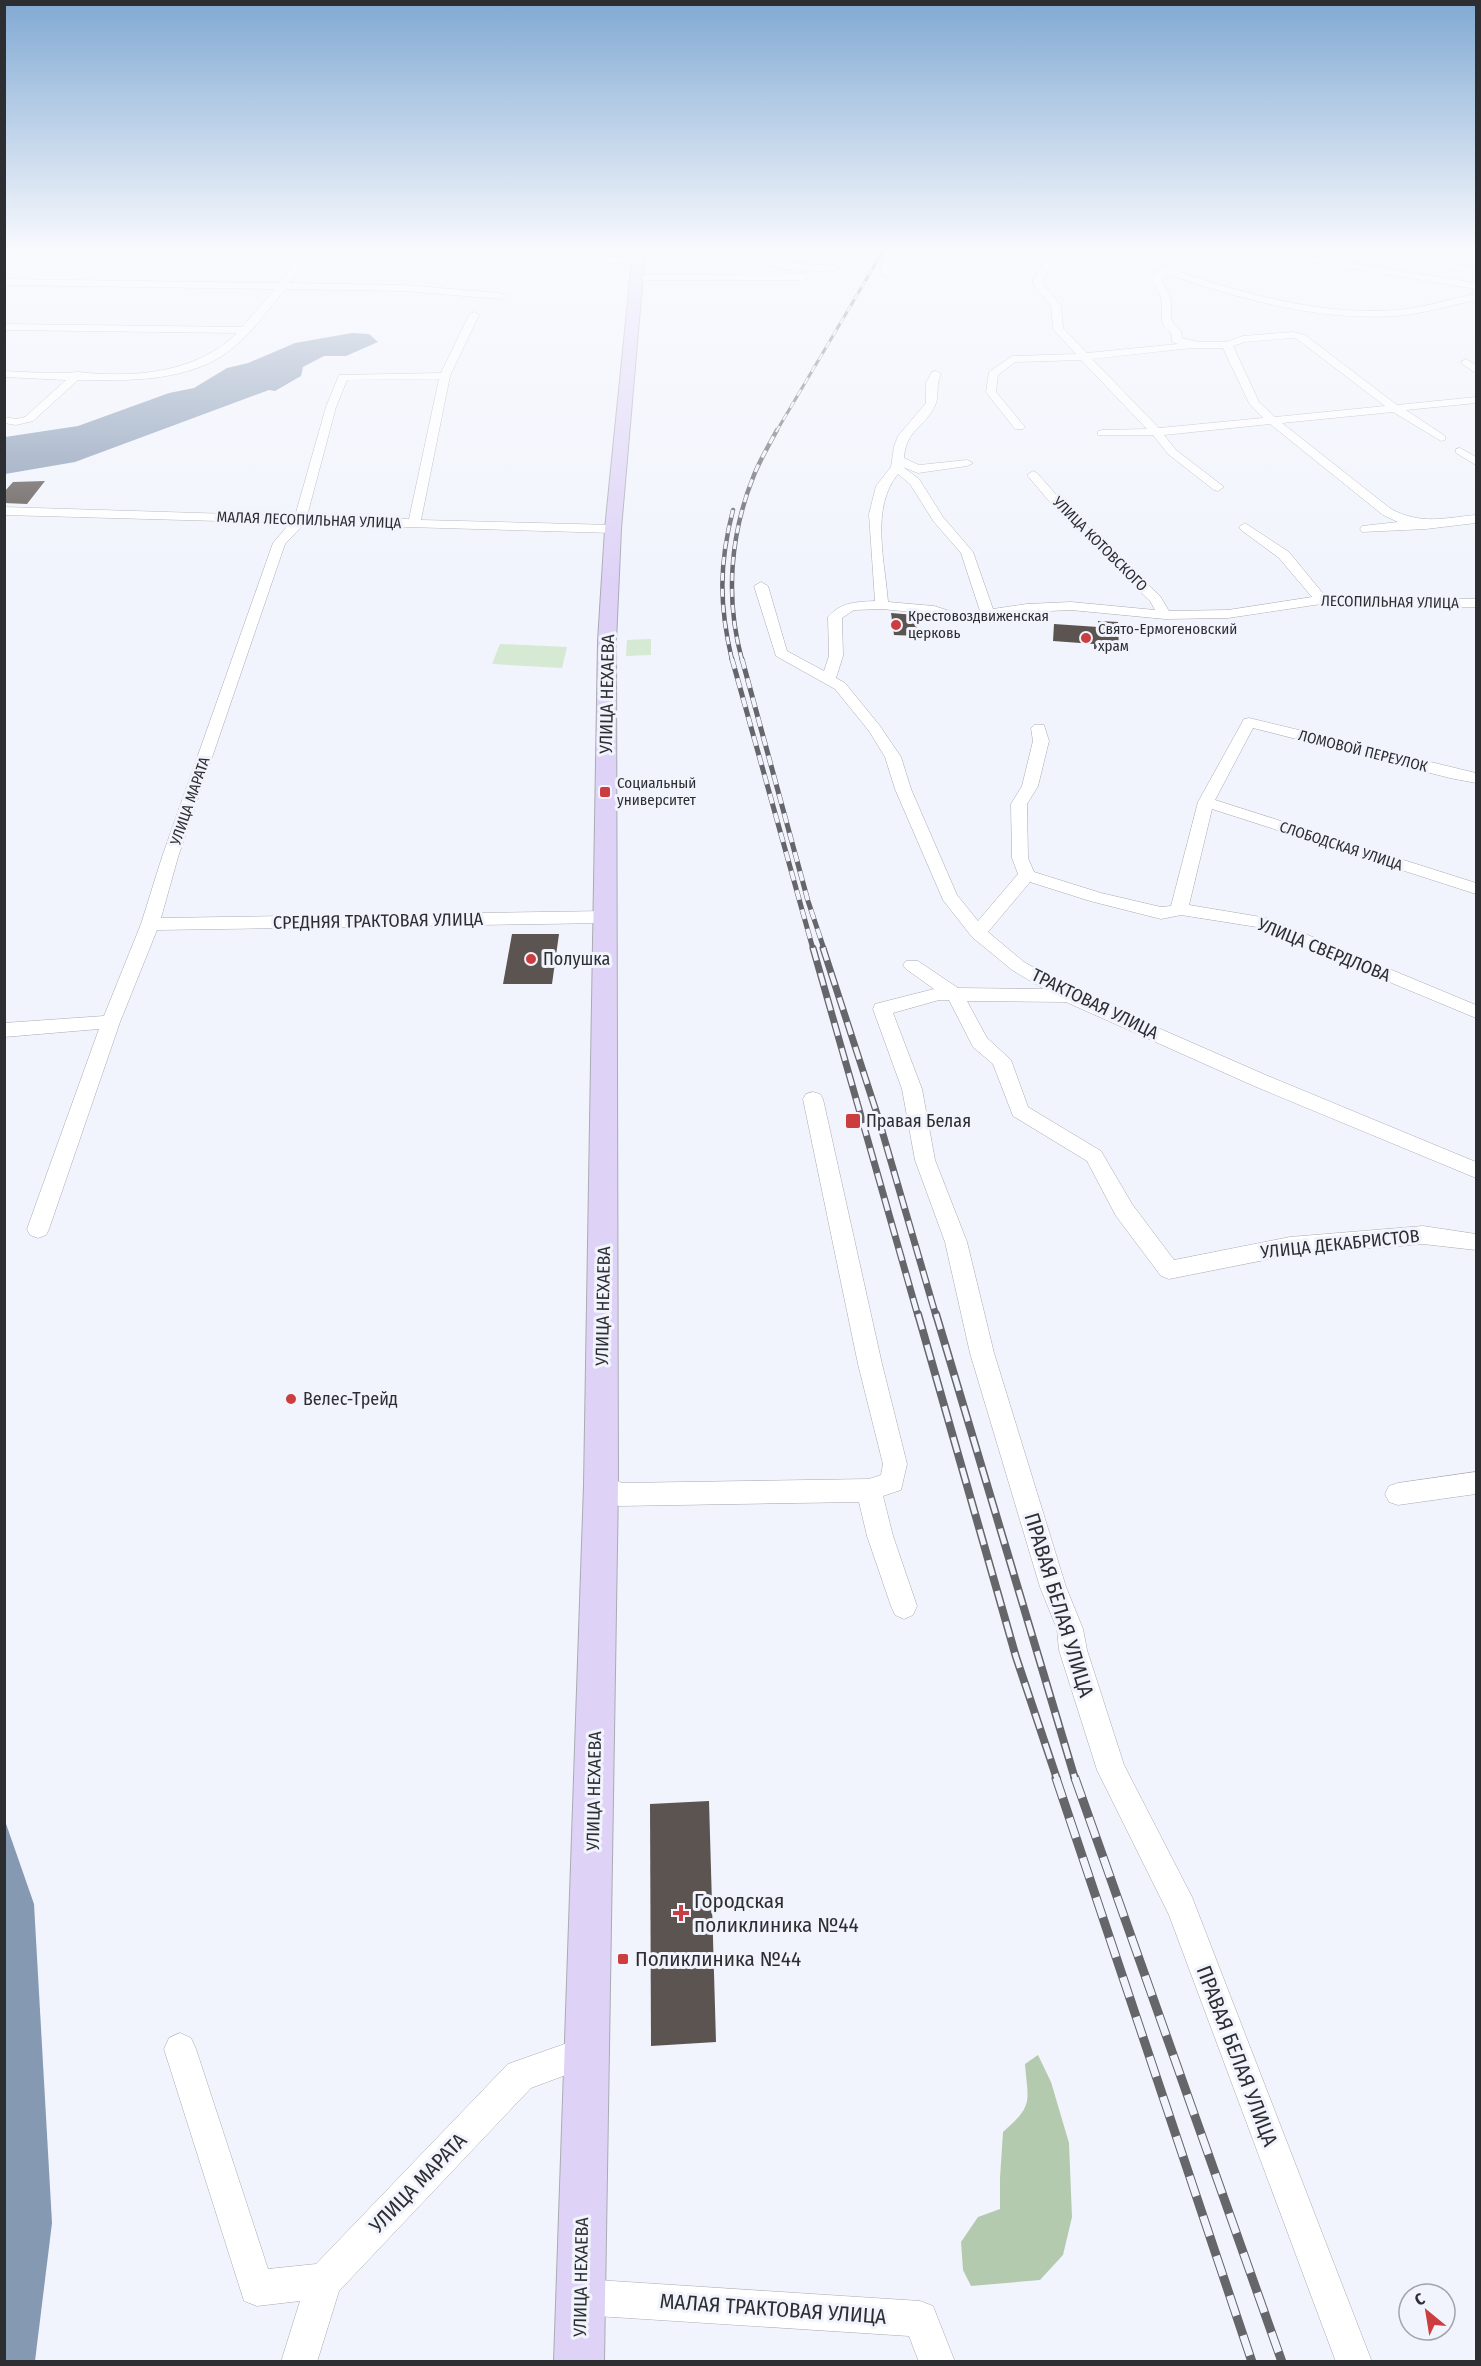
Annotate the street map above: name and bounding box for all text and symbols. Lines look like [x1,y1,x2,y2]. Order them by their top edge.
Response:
street label: УЛИЦА КОТОВСКОГО [1048,492,1151,595]
street label: МАЛАЯ ЛЕСОПИЛЬНАЯ УЛИЦА [216,508,402,532]
street label: ЛЕСОПИЛЬНАЯ УЛИЦА [1321,592,1459,612]
place label: Крестовоздвиженская церковь [908,607,1049,642]
marker: Крестовоздвиженская церковь [889,618,903,632]
place label: Свято-Ермогеновский храм [1098,620,1237,655]
marker: Свято-Ермогеновский храм [1079,631,1093,645]
street label: УЛИЦА НЕХАЕВА [595,633,619,755]
street label: ЛОМОВОЙ ПЕРЕУЛОК [1297,726,1429,776]
street label: УЛИЦА МАРАТА [166,754,214,848]
place label: Социальный университет [617,774,697,809]
marker: Социальный университет [598,785,612,799]
street label: СЛОБОДСКАЯ УЛИЦА [1277,818,1405,874]
street label: СРЕДНЯЯ ТРАКТОВАЯ УЛИЦА [273,908,484,934]
street label: УЛИЦА СВЕРДЛОВА [1253,913,1394,987]
place label: Полушка [543,948,610,970]
marker: Полушка [524,952,538,966]
street label: ТРАКТОВАЯ УЛИЦА [1028,964,1162,1044]
place label: Правая Белая [866,1110,971,1132]
marker: Правая Белая [844,1112,862,1130]
street label: УЛИЦА ДЕКАБРИСТОВ [1259,1225,1421,1263]
street label: УЛИЦА НЕХАЕВА [591,1245,615,1367]
place label: Велес-Трейд [303,1388,398,1410]
marker: Велес-Трейд [284,1392,298,1406]
street label: ПРАВАЯ БЕЛАЯ УЛИЦА [1019,1510,1099,1700]
street label: УЛИЦА НЕХАЕВА [582,1730,606,1852]
place label: Городская поликлиника №44 [694,1888,859,1938]
marker: Городская поликлиника №44 [672,1904,690,1922]
place label: Поликлиника №44 [635,1946,801,1972]
marker: Поликлиника №44 [616,1952,630,1966]
street label: ПРАВАЯ БЕЛАЯ УЛИЦА [1191,1962,1283,2150]
street label: УЛИЦА МАРАТА [363,2128,472,2239]
street label: УЛИЦА НЕХАЕВА [569,2216,593,2338]
north arrow [1397,2282,1457,2342]
street label: МАЛАЯ ТРАКТОВАЯ УЛИЦА [659,2288,887,2330]
text: С [1411,2289,1429,2310]

